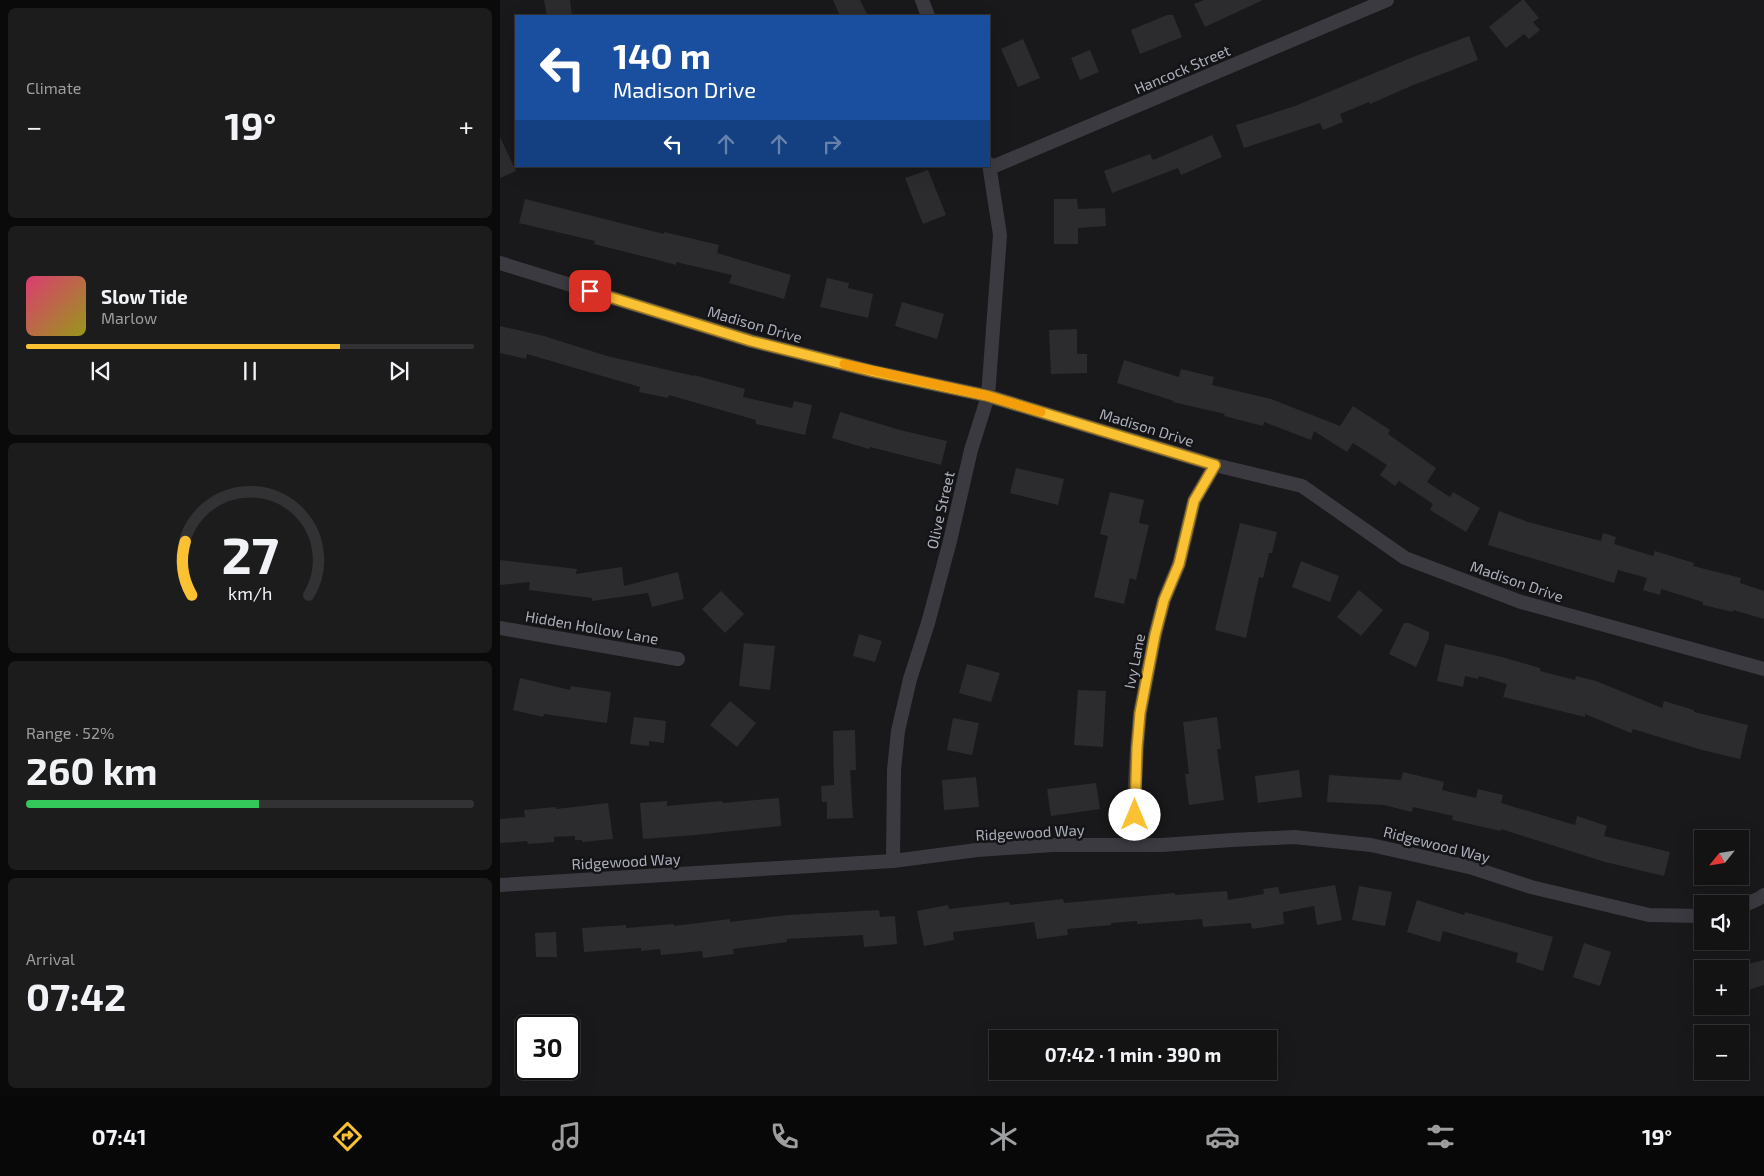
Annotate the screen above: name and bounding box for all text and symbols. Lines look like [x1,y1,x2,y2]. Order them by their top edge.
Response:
text: 140 m [613,34,711,76]
icon: left [530,35,595,100]
street label: Hancock Street [1131,41,1233,97]
text: Madison Drive [613,76,756,102]
text: Climate [26,78,81,97]
text: 19° [225,102,276,148]
text: − [26,109,42,143]
text: + [459,109,474,143]
icon: left [659,130,687,158]
icon: ahead [712,130,740,158]
icon: ahead [765,130,793,158]
icon: right [818,130,846,158]
pin [569,270,611,312]
icon: arrive [576,277,604,305]
text: Slow Tide [101,285,188,308]
street label: Madison Drive [706,302,804,346]
text: Marlow [101,308,157,327]
icon: previous [87,357,115,385]
icon: pause [236,357,264,385]
icon: next [385,357,413,385]
street label: Madison Drive [1098,404,1196,450]
street label: Olive Street [922,469,958,551]
text: 27 [221,522,279,584]
street label: Madison Drive [1468,557,1566,605]
text: km/h [228,582,272,604]
street label: Hidden Hollow Lane [524,606,660,648]
street label: Ivy Lane [1120,632,1148,690]
text: Range · 52% [26,723,114,742]
text: 260 km [26,747,157,793]
position arrow [1108,788,1160,840]
street label: Ridgewood Way [975,820,1085,844]
street label: Ridgewood Way [1382,822,1492,866]
north arrow [1694,830,1749,885]
map controls [1694,830,1749,1080]
street label: Ridgewood Way [571,849,681,873]
button: sound [1694,895,1749,950]
text: Arrival [26,949,75,968]
button: + [1694,960,1749,1015]
text: 07:42 [26,973,126,1019]
speed limit sign: 30 [515,1015,580,1080]
button: − [1694,1025,1749,1080]
text: 07:42 · 1 min · 390 m [1045,1043,1221,1066]
icon: directions [330,1119,365,1154]
icon: music [549,1119,584,1154]
icon: phone [767,1119,802,1154]
icon: climate [986,1119,1021,1154]
icon: car [1205,1119,1240,1154]
icon: filters [1423,1119,1458,1154]
text: 07:41 [92,1123,147,1149]
text: 19° [1642,1123,1672,1149]

